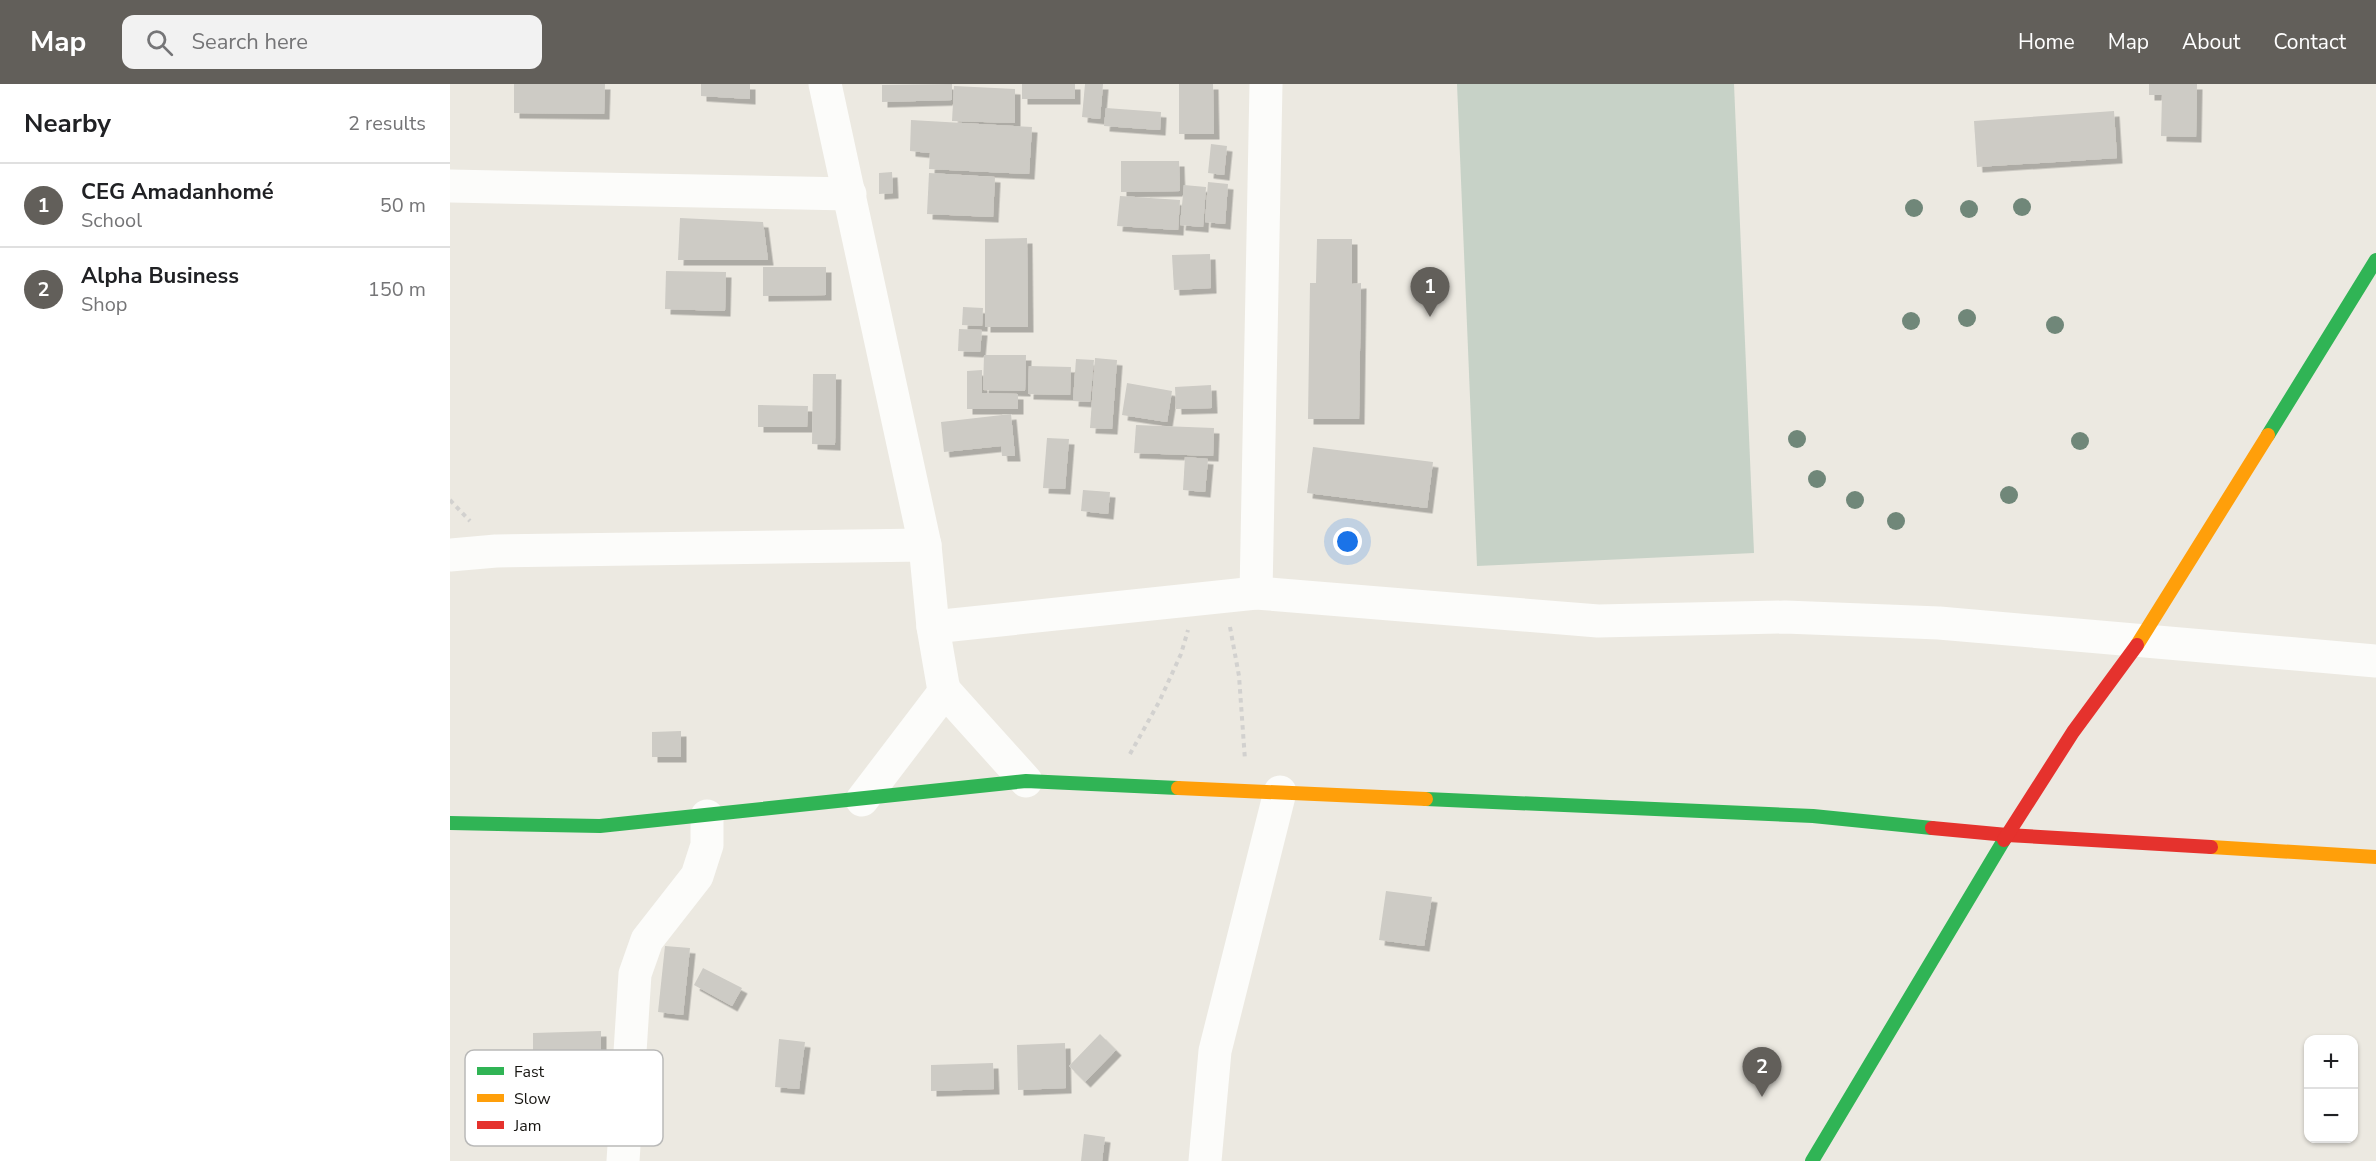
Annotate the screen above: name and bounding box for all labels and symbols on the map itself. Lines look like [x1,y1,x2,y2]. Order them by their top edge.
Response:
pin: 1 [1410,268,1450,317]
your location [1333,527,1362,556]
pin: 2 [1742,1048,1782,1097]
legend [465,1050,663,1146]
text: Fast [514,1061,545,1083]
text: Slow [514,1088,551,1110]
text: Jam [513,1115,541,1137]

